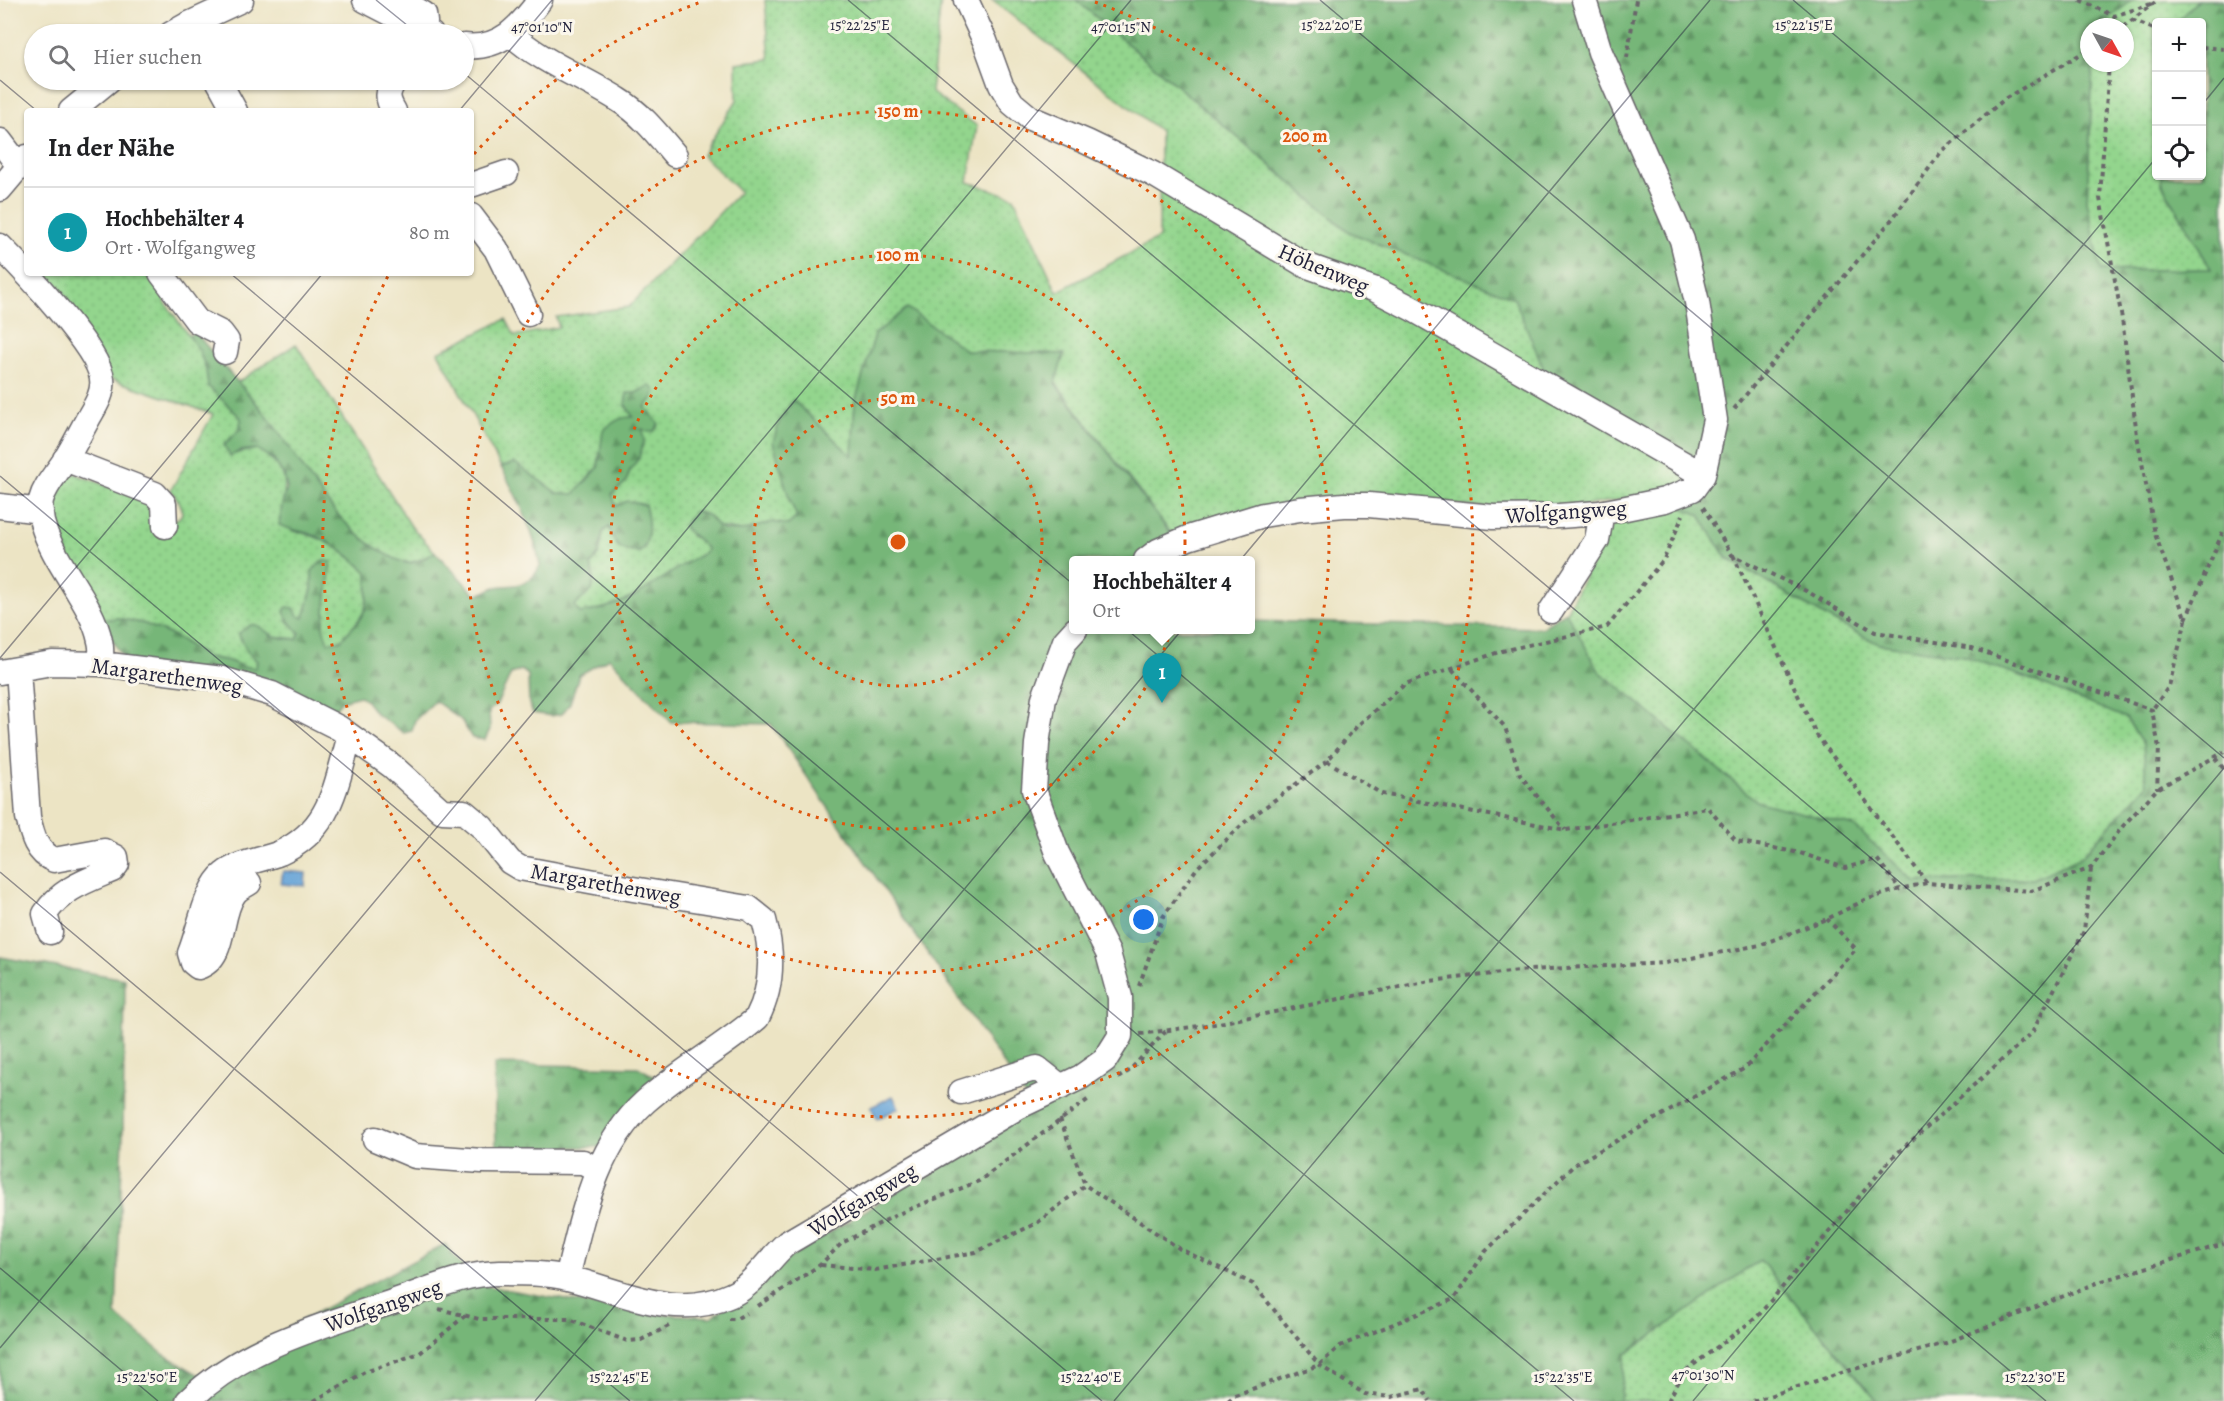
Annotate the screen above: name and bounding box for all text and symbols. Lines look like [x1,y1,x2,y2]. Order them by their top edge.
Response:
text: 15°22'25"E [830,15,890,35]
text: 15°22'20"E [1301,15,1363,35]
text: 15°22'15"E [1775,15,1833,35]
text: 47°01'10"N [511,17,573,37]
text: 47°01'15"N [1091,17,1151,37]
north arrow [2080,18,2134,72]
map controls [2152,18,2206,180]
button: + [2152,18,2206,72]
search box [24,24,474,90]
icon: search [45,41,78,74]
text: Hier suchen [93,42,202,72]
button: − [2152,72,2206,126]
text: 150 m [877,99,919,123]
text: 200 m [1282,124,1328,148]
button: locate [2152,126,2206,180]
text: In der Nähe [48,130,175,165]
text: Hochbehälter 4 [105,204,244,234]
text: 1 [64,219,71,246]
text: 80 m [409,219,450,246]
text: Ort · Wolfgangweg [105,234,256,261]
street label: Höhenweg [1273,236,1374,302]
text: 100 m [877,243,919,267]
text: 50 m [881,386,915,410]
street label: Wolfgangweg [1503,493,1628,531]
centre of rings [888,532,908,552]
popup [1069,556,1255,634]
text: Hochbehälter 4 [1093,567,1231,597]
text: Ort [1093,597,1121,624]
street label: Margarethenweg [89,651,244,701]
pin: 1 [1142,654,1182,703]
street label: Margarethenweg [528,856,684,912]
your location [1129,905,1158,934]
street label: Wolfgangweg [802,1156,922,1245]
street label: Wolfgangweg [320,1272,446,1340]
text: 47°01'30"N [1672,1365,1735,1385]
text: 15°22'50"E [117,1367,177,1387]
text: 15°22'45"E [589,1367,649,1387]
text: 15°22'40"E [1060,1367,1122,1387]
text: 15°22'35"E [1533,1367,1593,1387]
text: 15°22'30"E [2005,1367,2065,1387]

